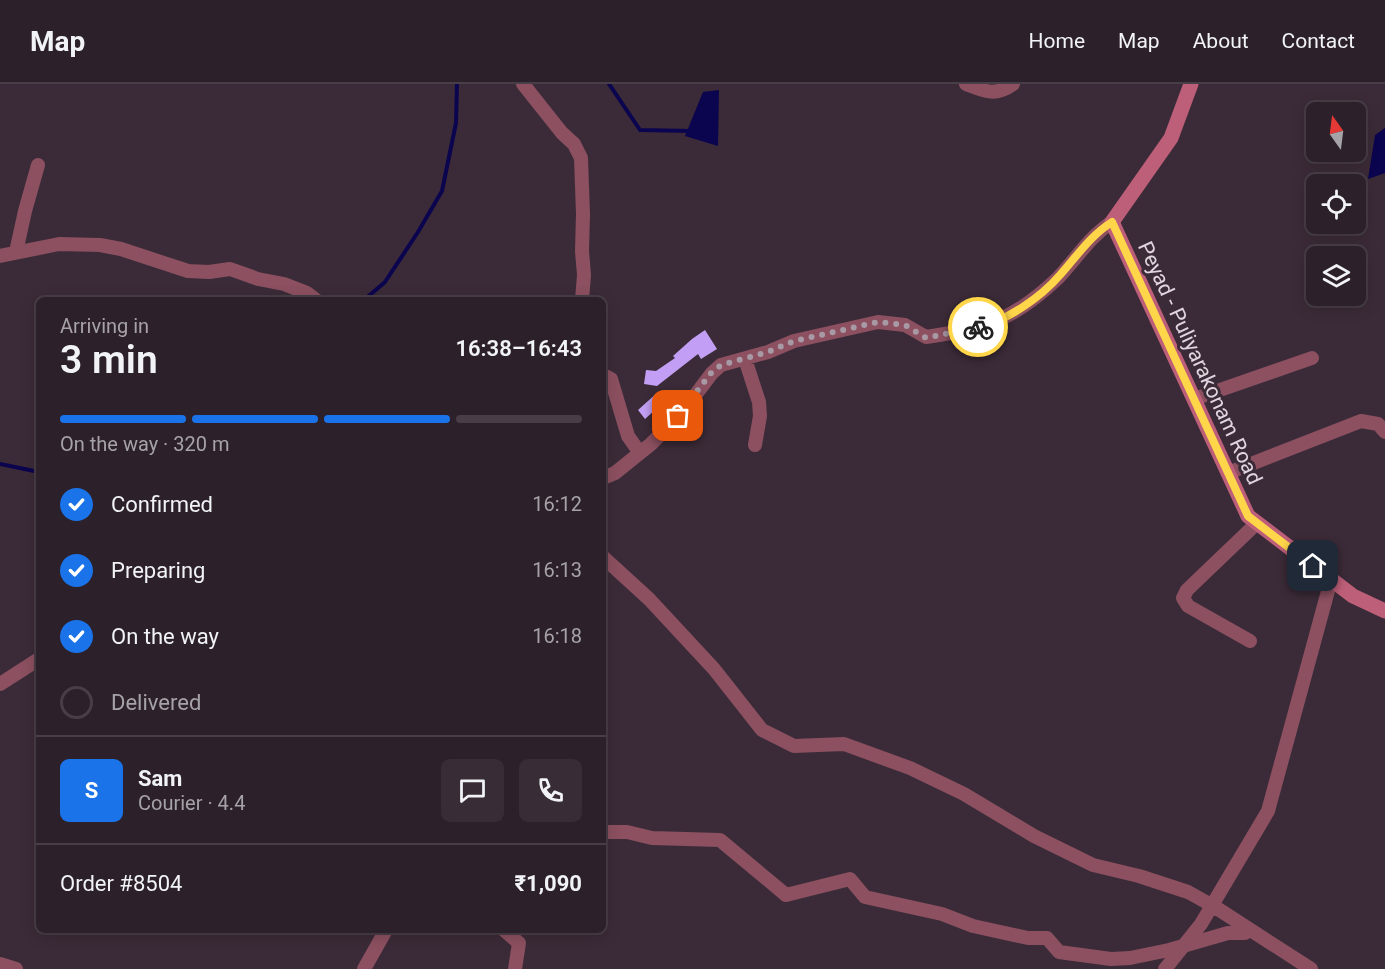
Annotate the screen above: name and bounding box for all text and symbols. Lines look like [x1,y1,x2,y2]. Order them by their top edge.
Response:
text: Map [30,25,85,58]
text: Home [1029,29,1085,53]
text: Map [1118,29,1160,53]
text: About [1193,29,1249,53]
text: Contact [1282,29,1355,53]
north arrow [1306,102,1366,162]
map controls [1306,102,1366,306]
button: locate [1306,174,1366,234]
street label: Peyad - Puliyarakonam Road [1133,238,1267,488]
button: layers [1306,246,1366,306]
courier [948,297,1008,357]
icon: bike [962,311,995,344]
text: Arriving in [60,314,149,338]
text: 16:38–16:43 [455,336,582,361]
text: 3 min [60,337,158,383]
pin [652,390,703,441]
icon: bag [661,399,694,432]
text: On the way · 320 m [60,432,229,456]
icon: check [60,488,93,521]
text: Confirmed [111,492,213,517]
text: 16:12 [532,492,582,516]
pin [1287,540,1338,591]
icon: home [1296,549,1329,582]
icon: check [60,554,93,587]
text: Preparing [111,558,205,583]
text: 16:13 [532,558,582,582]
icon: check [60,620,93,653]
text: On the way [111,624,219,649]
text: 16:18 [532,624,582,648]
text: Delivered [111,690,201,715]
button: chat [441,759,504,822]
button: phone [519,759,582,822]
text: Sam [138,766,182,791]
text: S [85,778,98,803]
text: Courier · 4.4 [138,791,245,815]
text: Order #8504 [60,871,182,896]
text: ₹1,090 [515,871,582,896]

